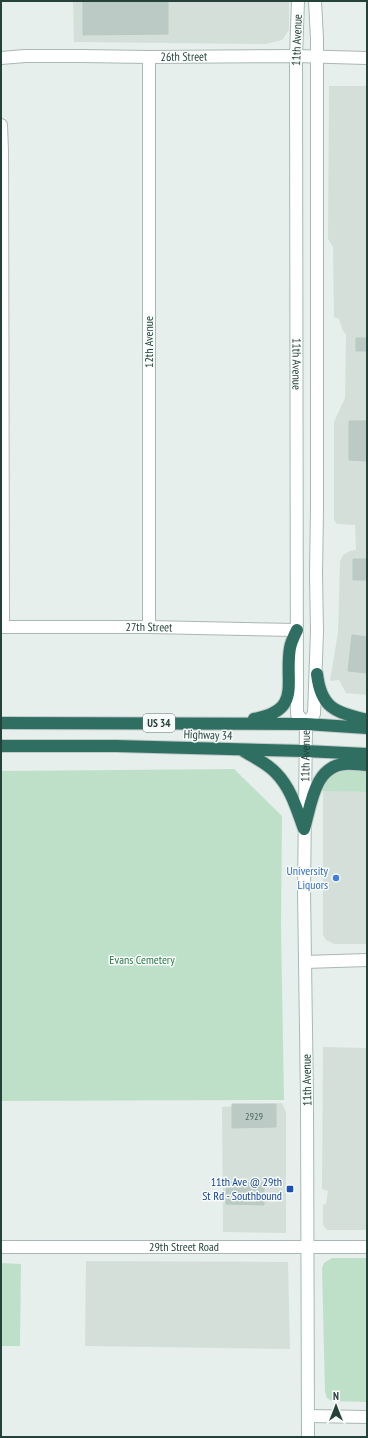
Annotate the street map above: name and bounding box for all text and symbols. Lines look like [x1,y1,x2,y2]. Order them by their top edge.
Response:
street label: 11th Avenue [288,14,305,66]
street label: 26th Street [160,49,208,64]
street label: 12th Avenue [141,316,156,368]
street label: 11th Avenue [289,338,305,390]
street label: 27th Street [126,619,173,634]
road number: US 34 [143,714,175,732]
street label: Highway 34 [183,726,233,743]
street label: 11th Avenue [297,730,313,782]
place label: University Liquors [287,863,328,892]
marker: University Liquors [331,873,341,883]
park label: Evans Cemetery [109,952,175,967]
street label: 11th Avenue [299,1054,314,1106]
house number: 2929 [245,1110,263,1123]
place label: 11th Ave @ 29th St Rd - Southbound [202,1174,282,1203]
marker: 11th Ave @ 29th St Rd - Southbound [285,1184,295,1194]
street label: 29th Street Road [149,1239,219,1254]
north arrow [316,1386,356,1426]
text: N [333,1389,339,1403]

